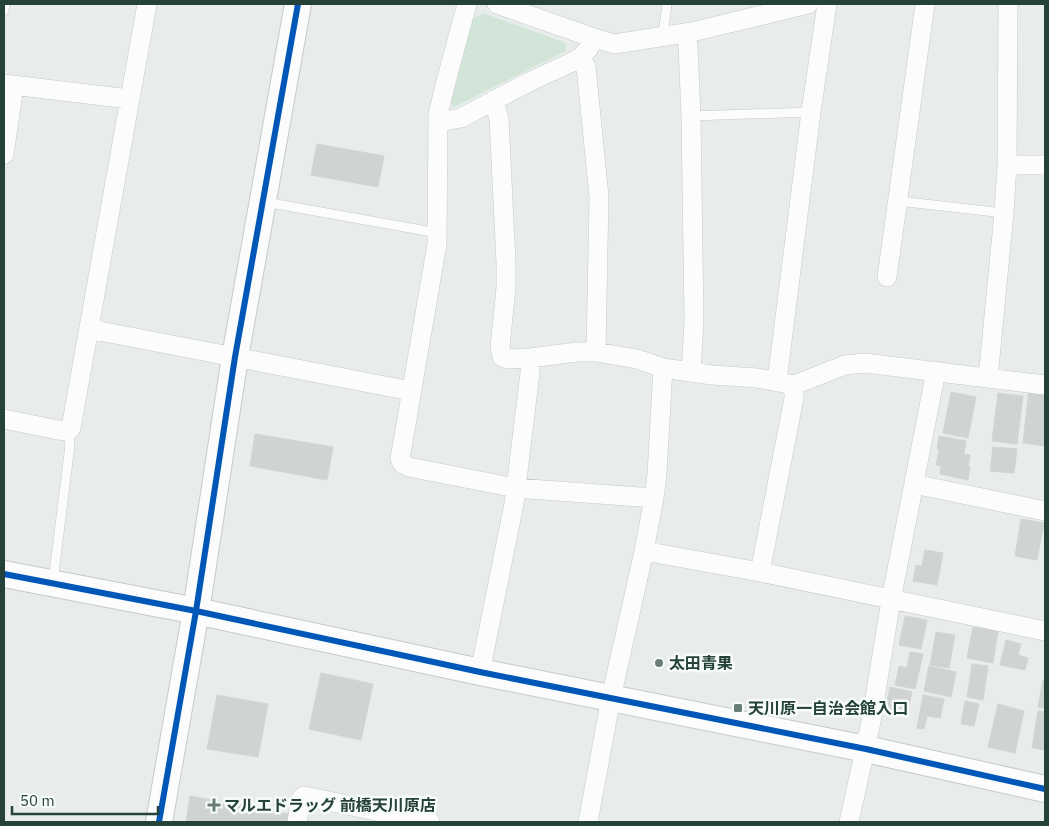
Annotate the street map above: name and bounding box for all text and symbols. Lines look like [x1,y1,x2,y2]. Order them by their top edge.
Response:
place label: 太田青果 [669,653,733,673]
marker: 太田青果 [653,657,665,669]
place label: 天川原一自治会館入口 [748,698,908,718]
marker: 天川原一自治会館入口 [732,702,744,714]
scale bar [12,784,159,816]
text: 50 m [20,791,55,810]
place label: マルエドラッグ 前橋天川原店 [224,795,436,815]
marker: マルエドラッグ 前橋天川原店 [208,799,220,811]

